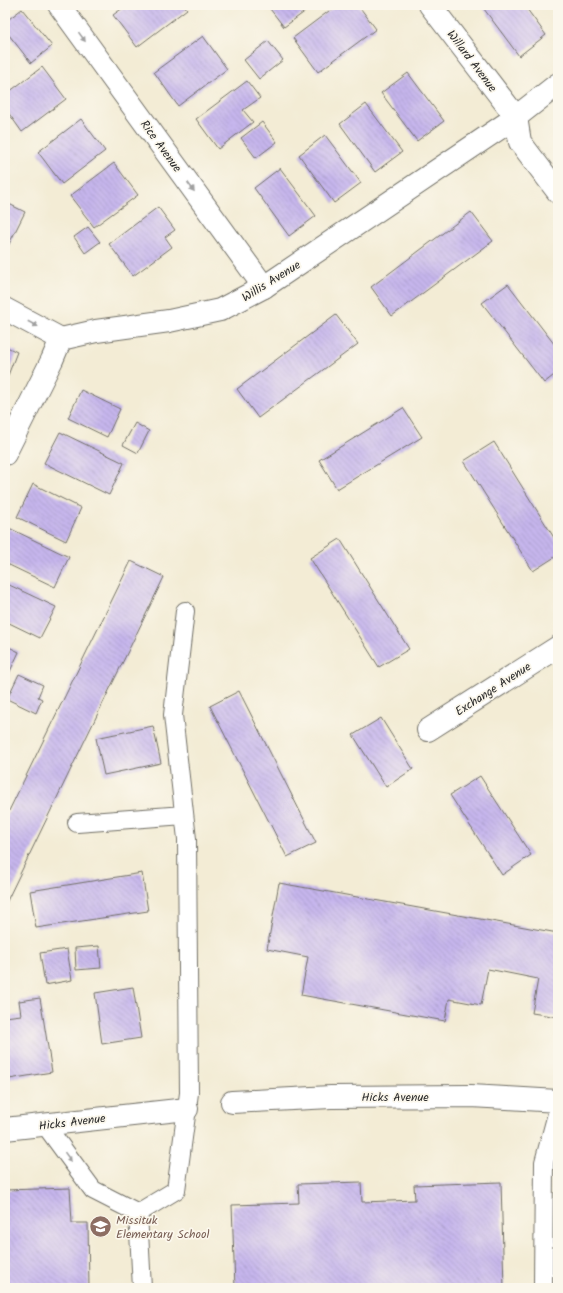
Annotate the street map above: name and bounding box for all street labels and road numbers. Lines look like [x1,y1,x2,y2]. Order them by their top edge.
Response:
street label: Willard Avenue [442,26,502,97]
street label: Rice Avenue [135,116,186,177]
street label: Willis Avenue [238,256,305,307]
street label: Exchange Avenue [452,657,536,721]
street label: Hicks Avenue [361,1088,429,1107]
street label: Hicks Avenue [38,1109,107,1136]

